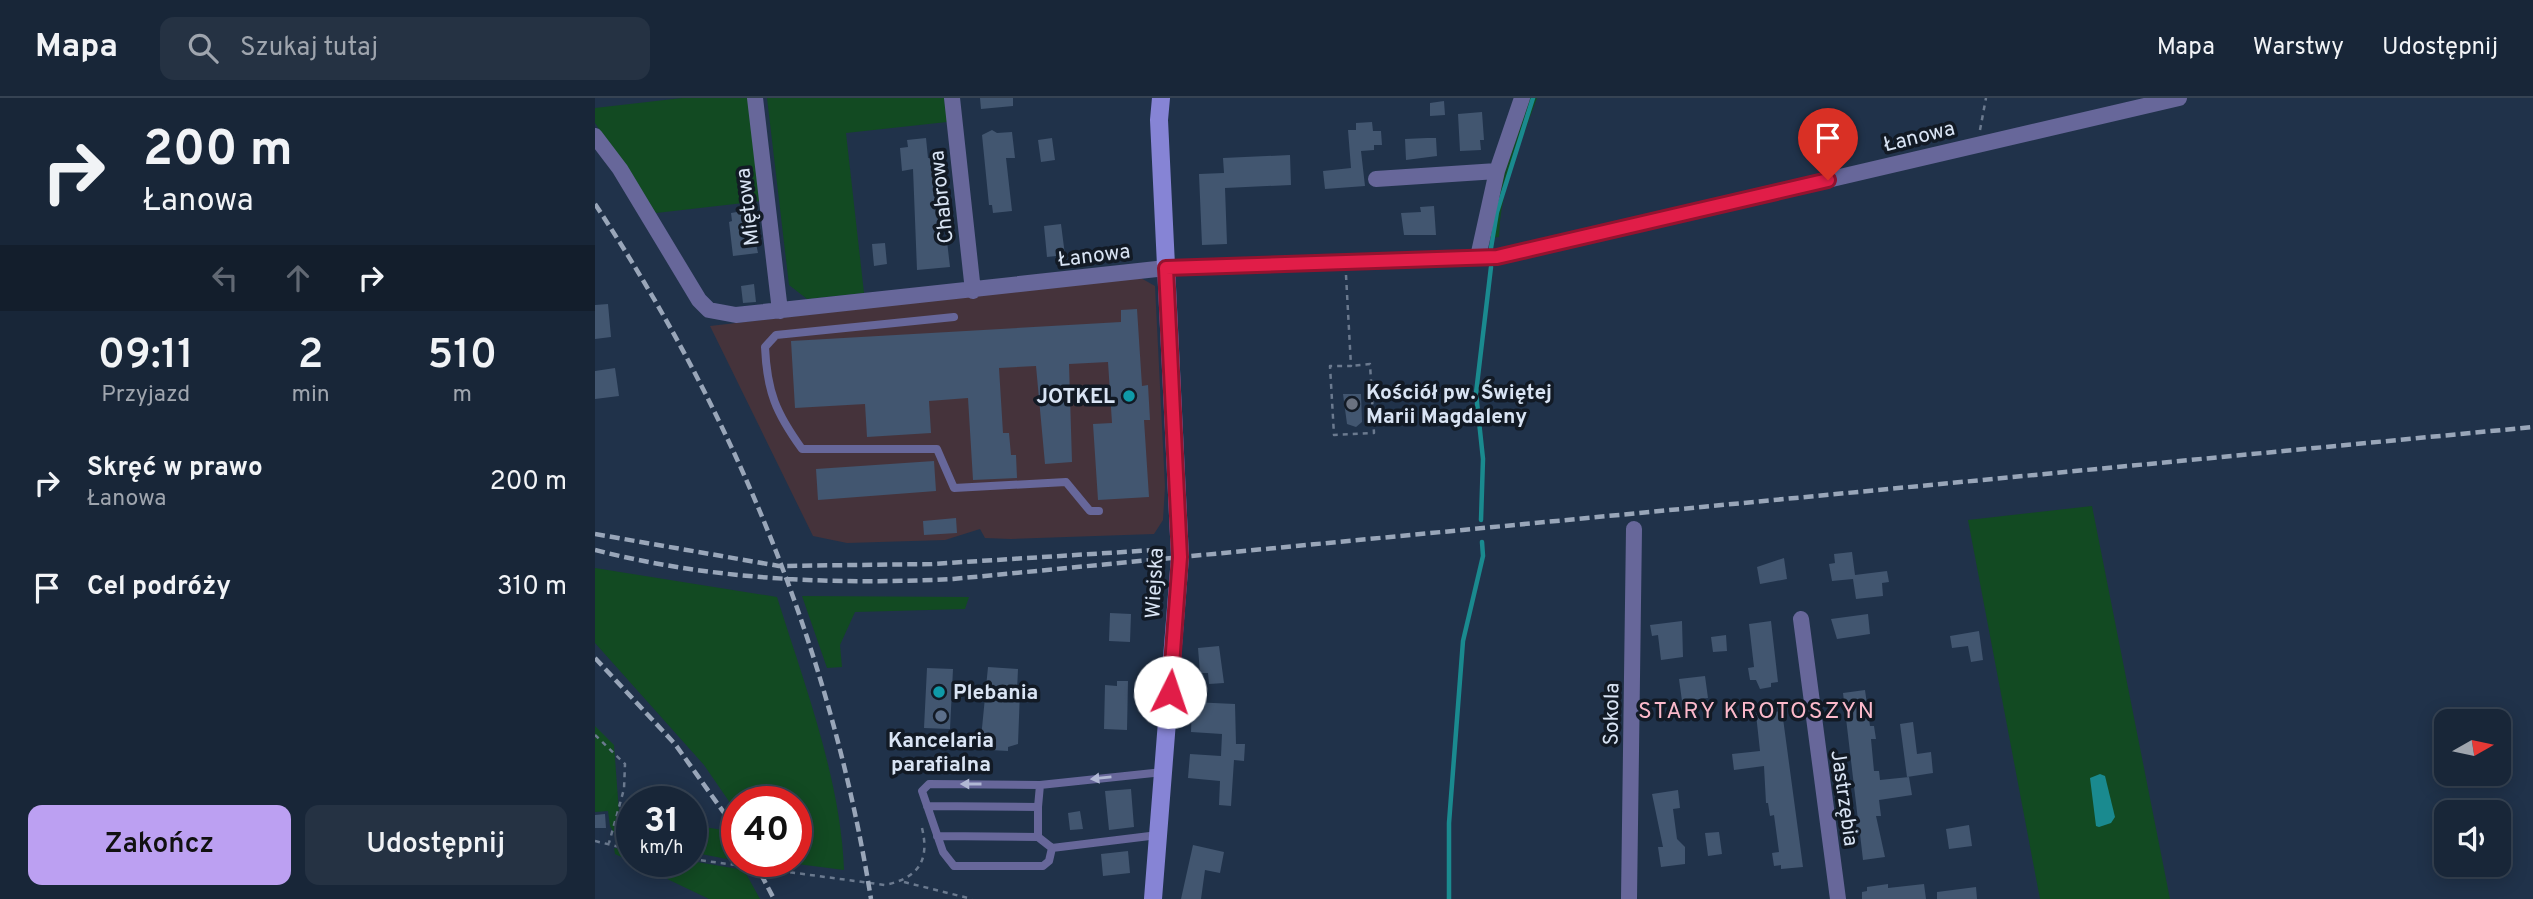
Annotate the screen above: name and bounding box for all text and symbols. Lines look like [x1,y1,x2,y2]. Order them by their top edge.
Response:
search box [160,17,650,80]
text: Mapa [35,27,118,69]
icon: search [184,29,222,67]
text: Szukaj tutaj [240,32,378,65]
text: Mapa [2157,33,2215,63]
text: Warstwy [2253,33,2344,63]
text: Udostępnij [2382,33,2498,63]
pin [1798,108,1858,180]
street label: Łanowa [1881,116,1958,159]
icon: arrive [1809,119,1847,157]
text: 200 m [143,121,293,183]
icon: right [28,126,119,217]
street label: Chabrowa [924,149,961,245]
street label: Miętowa [730,166,767,247]
text: Łanowa [143,182,254,222]
street label: Łanowa [1057,239,1132,274]
icon: left [206,259,244,297]
icon: ahead [279,259,317,297]
icon: right [352,259,390,297]
text: 09:11 [98,330,194,383]
text: 2 [298,330,323,383]
text: 510 [428,330,497,383]
place label: Kościół pw. Świętej Marii Magdaleny [1366,379,1552,431]
text: Przyjazd [101,381,190,410]
text: min [291,381,330,410]
text: m [453,381,472,410]
place label: JOTKEL [1036,384,1115,411]
marker: JOTKEL [1121,388,1137,404]
marker: Kościół pw. Świętej Marii Magdaleny [1344,396,1360,412]
text: Skręć w prawo [87,452,263,485]
icon: right [28,464,66,502]
text: 200 m [490,466,567,499]
text: Łanowa [87,485,166,514]
street label: Wiejska [1140,547,1171,619]
icon: arrive [28,569,66,607]
text: Cel podróży [87,571,231,604]
text: 310 m [497,571,567,604]
position arrow [1133,655,1207,729]
place label: Plebania [953,680,1038,707]
street label: Sokola [1598,682,1627,746]
marker: Plebania [931,684,947,700]
district label: STARY KROTOSZYN [1638,698,1876,727]
marker: Kancelaria parafialna [933,708,949,724]
north arrow [2434,709,2511,786]
map controls [2434,709,2511,877]
place label: Kancelaria parafialna [888,728,994,779]
street label: Jastrzębia [1823,748,1864,848]
one-way arrow [1090,773,1112,784]
one-way arrow [960,778,982,790]
speed limit sign: 40 [721,786,812,877]
text: 31 [644,800,679,844]
button: sound [2434,800,2511,877]
button: Zakończ [28,805,291,885]
button: Udostępnij [305,805,567,885]
text: km/h [640,837,683,860]

